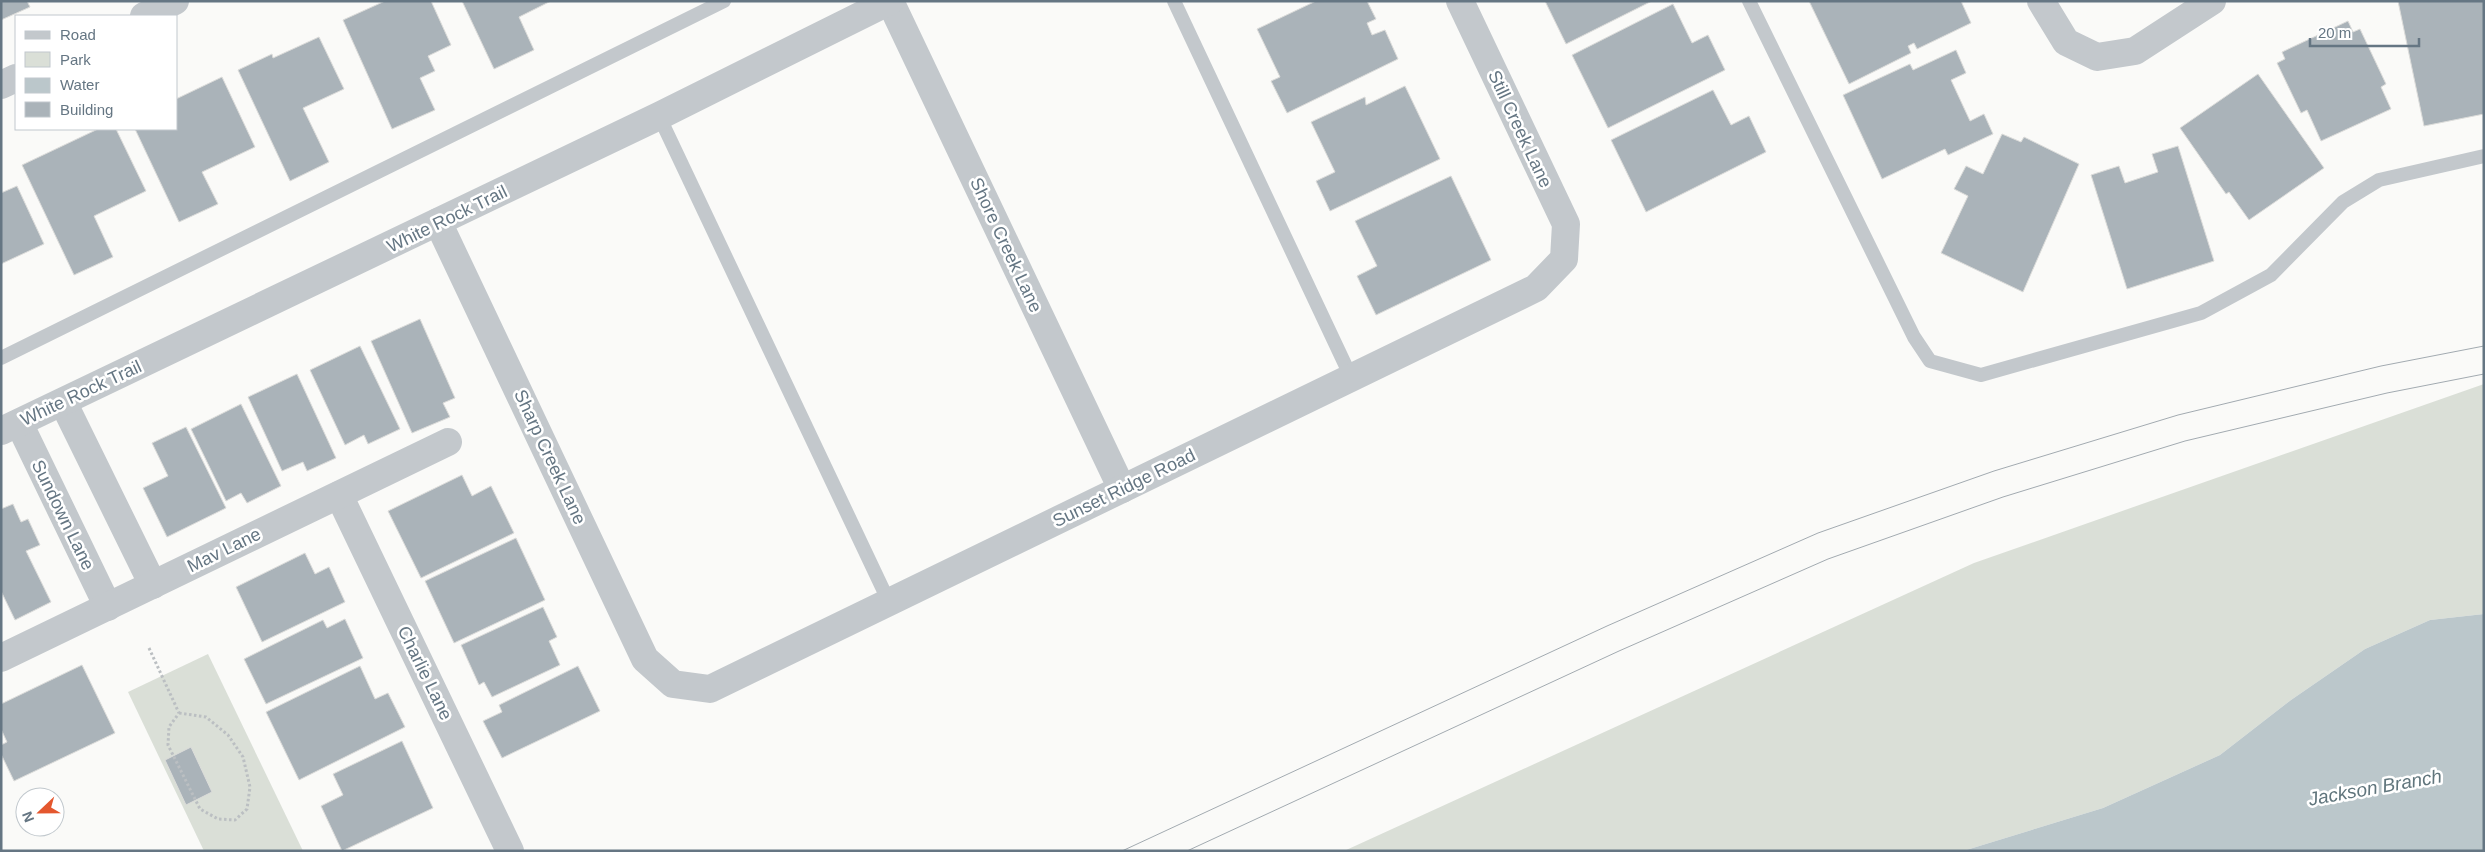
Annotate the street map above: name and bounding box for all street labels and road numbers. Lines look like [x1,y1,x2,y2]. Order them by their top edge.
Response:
street label: Still Creek Lane [1484,67,1556,191]
street label: Shore Creek Lane [966,175,1046,315]
street label: White Rock Trail [384,181,510,257]
street label: White Rock Trail [17,356,145,430]
street label: Sharp Creek Lane [510,387,590,527]
street label: Sunset Ridge Road [1049,445,1199,531]
street label: Sundown Lane [28,457,98,573]
street label: Mav Lane [184,524,264,576]
street label: Charlie Lane [394,623,456,723]

